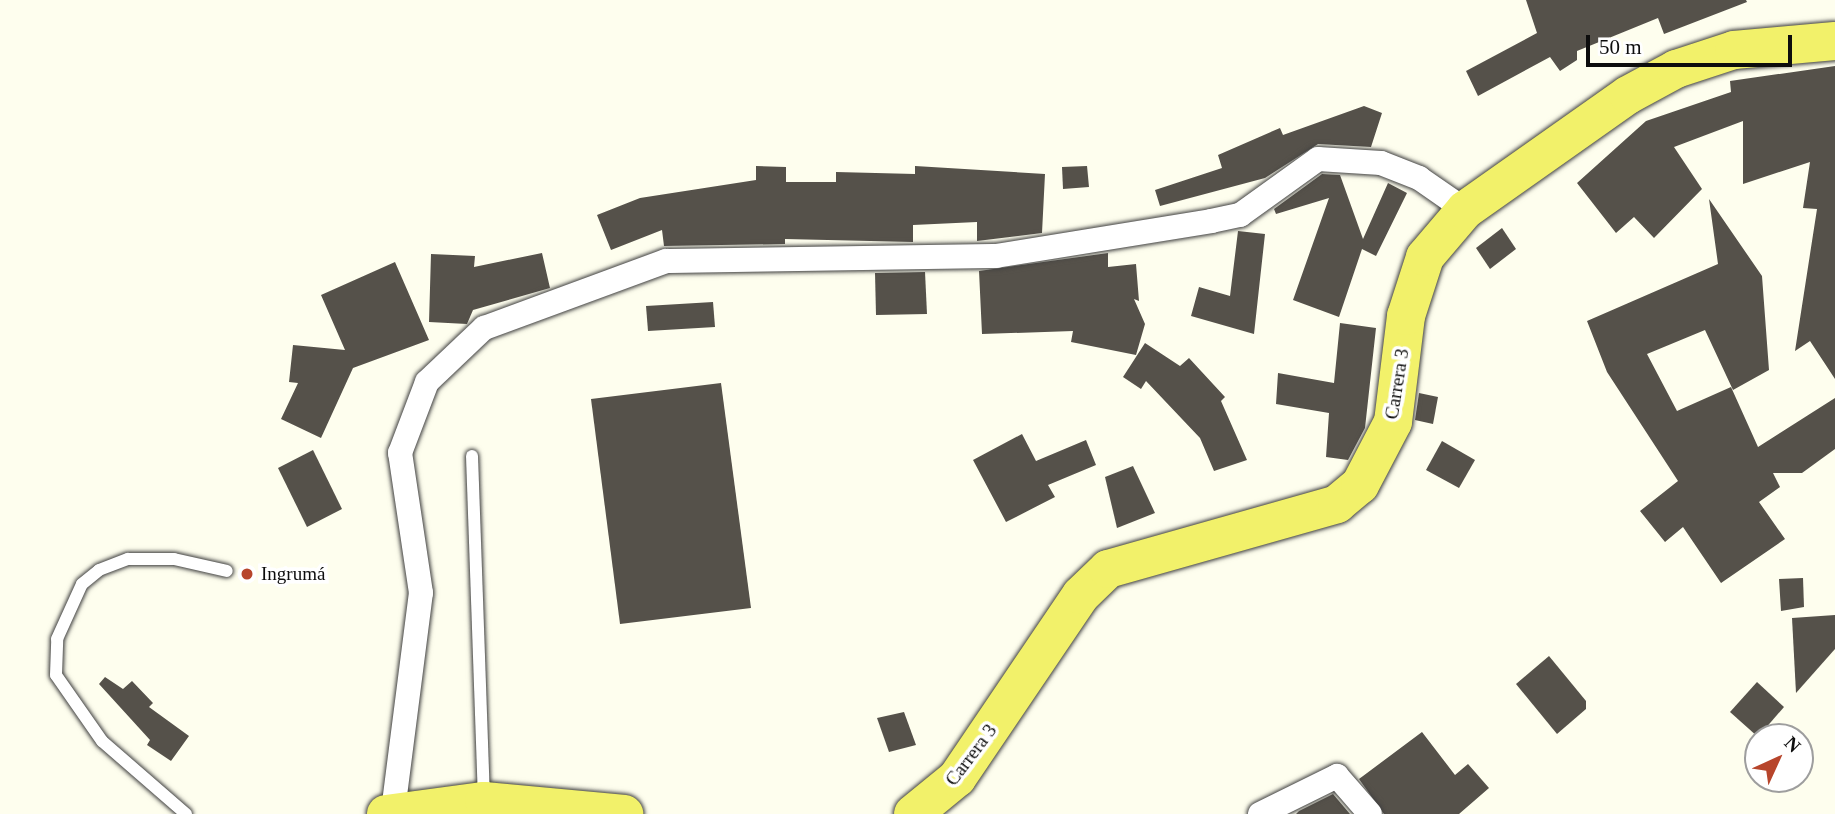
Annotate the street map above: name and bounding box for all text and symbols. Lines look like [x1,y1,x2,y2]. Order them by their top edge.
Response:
scale bar [1590,21,1797,65]
text: 50 m [1599,35,1642,59]
street label: Carrera 3 [1380,347,1414,421]
place label: Ingrumá [261,563,325,585]
marker: Ingrumá [239,566,255,582]
street label: Carrera 3 [940,720,1002,790]
north arrow [1744,723,1814,793]
text: N [1781,732,1805,756]

